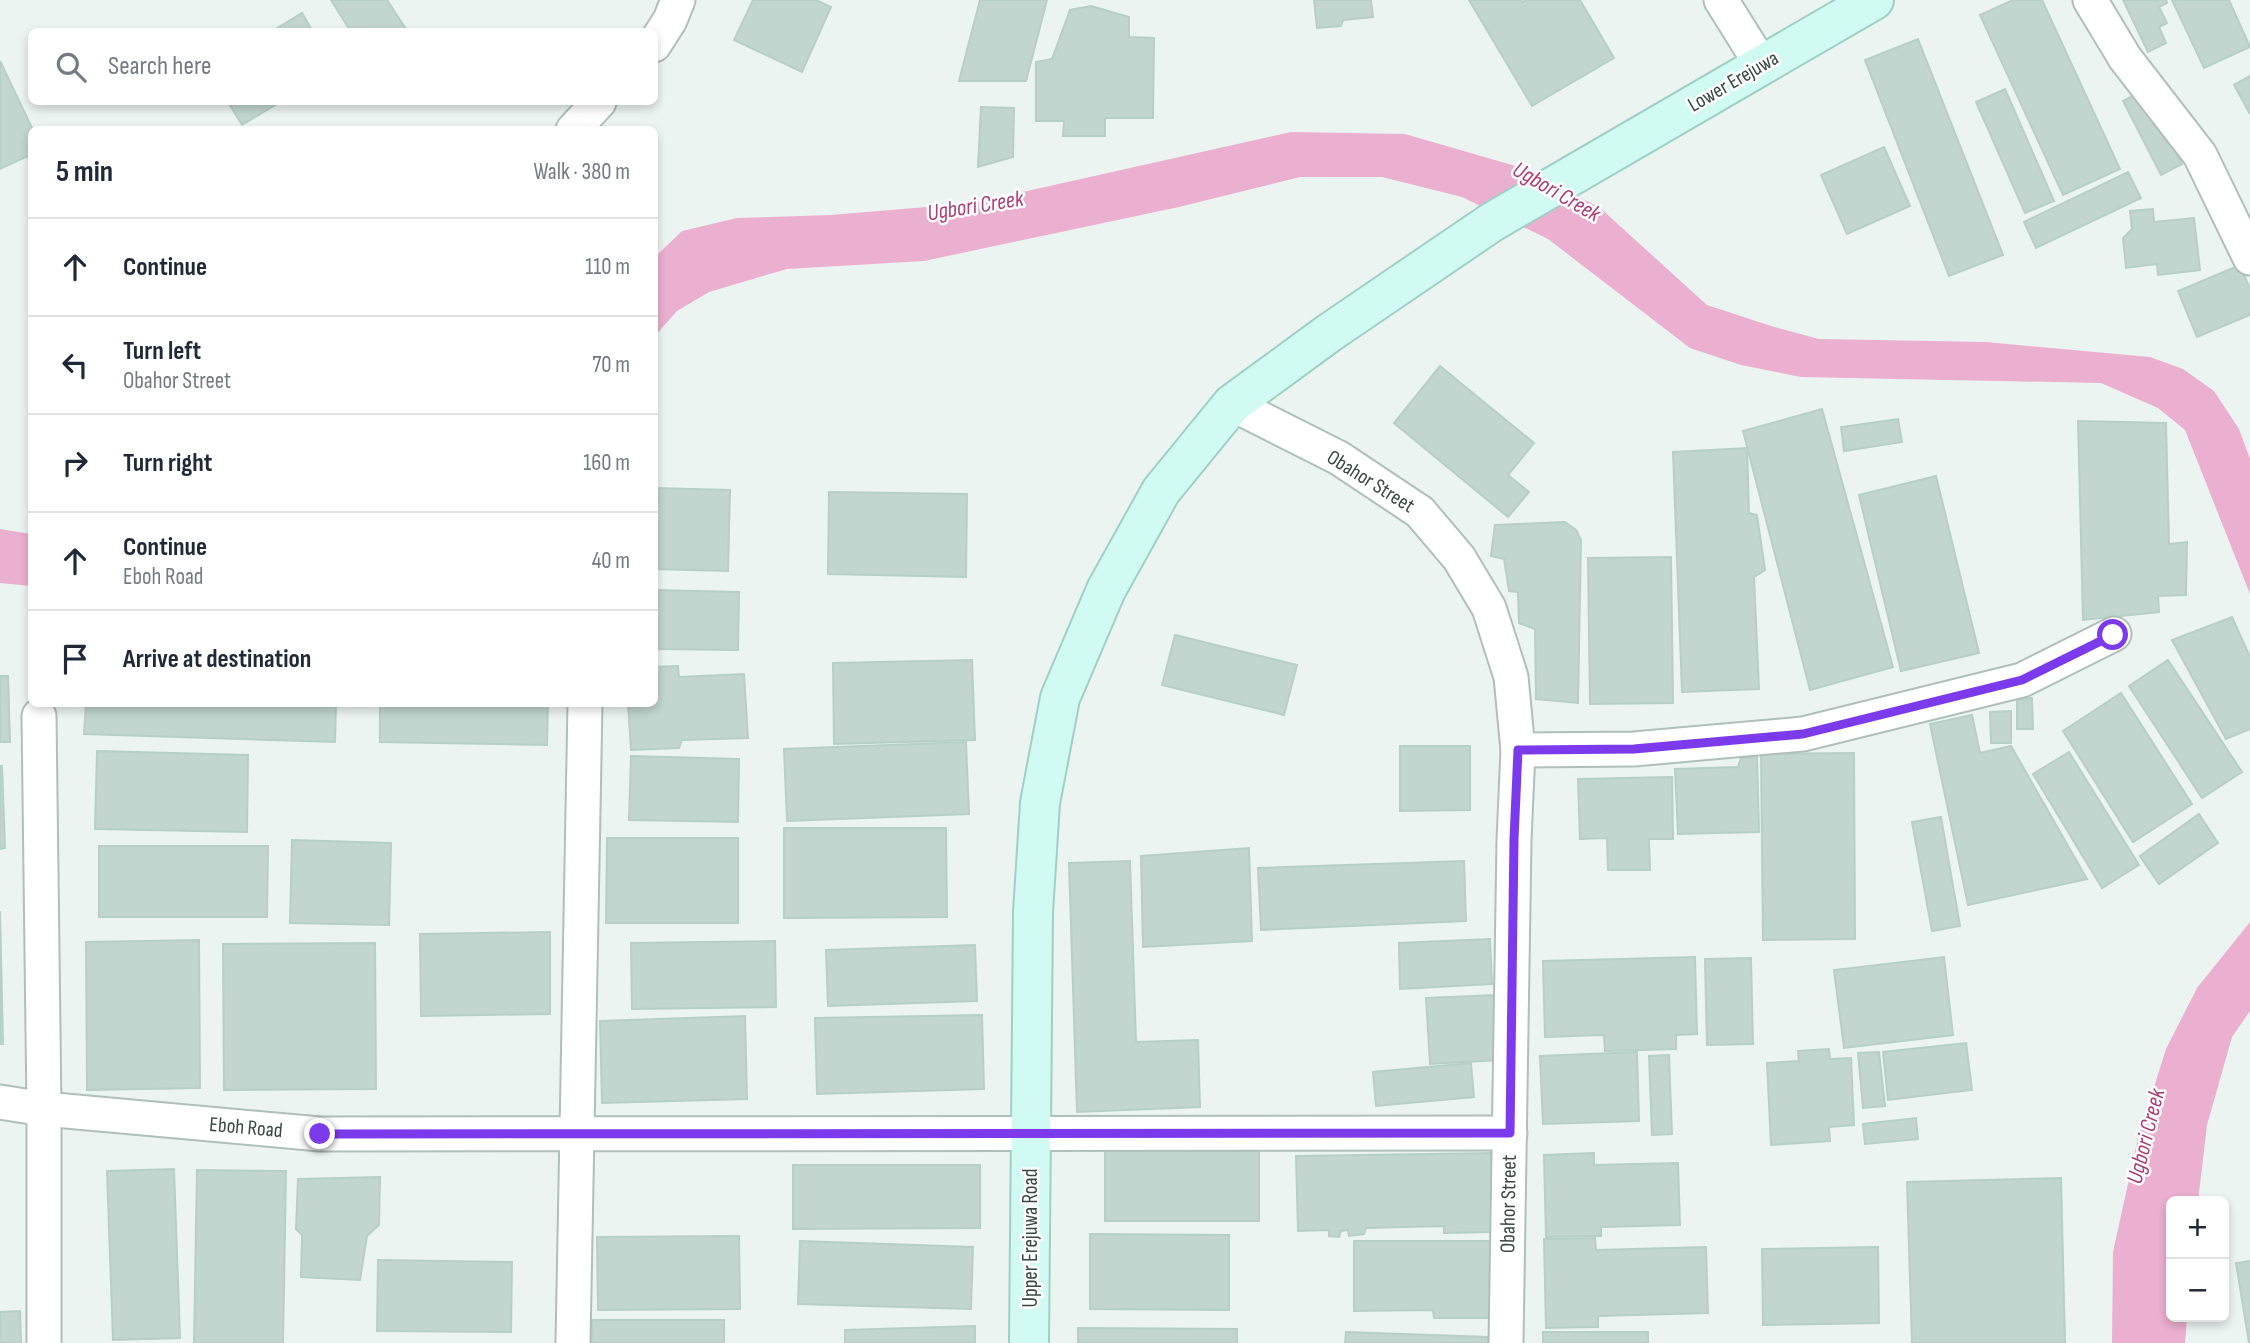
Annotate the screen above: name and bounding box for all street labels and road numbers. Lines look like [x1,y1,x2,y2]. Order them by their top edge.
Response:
street label: Lower Erejuwa [1683,45,1783,117]
street label: Obahor Street [1322,445,1419,518]
street label: Eboh Road [208,1112,284,1143]
street label: Obahor Street [1495,1155,1522,1253]
street label: Upper Erejuwa Road [1018,1169,1043,1307]

